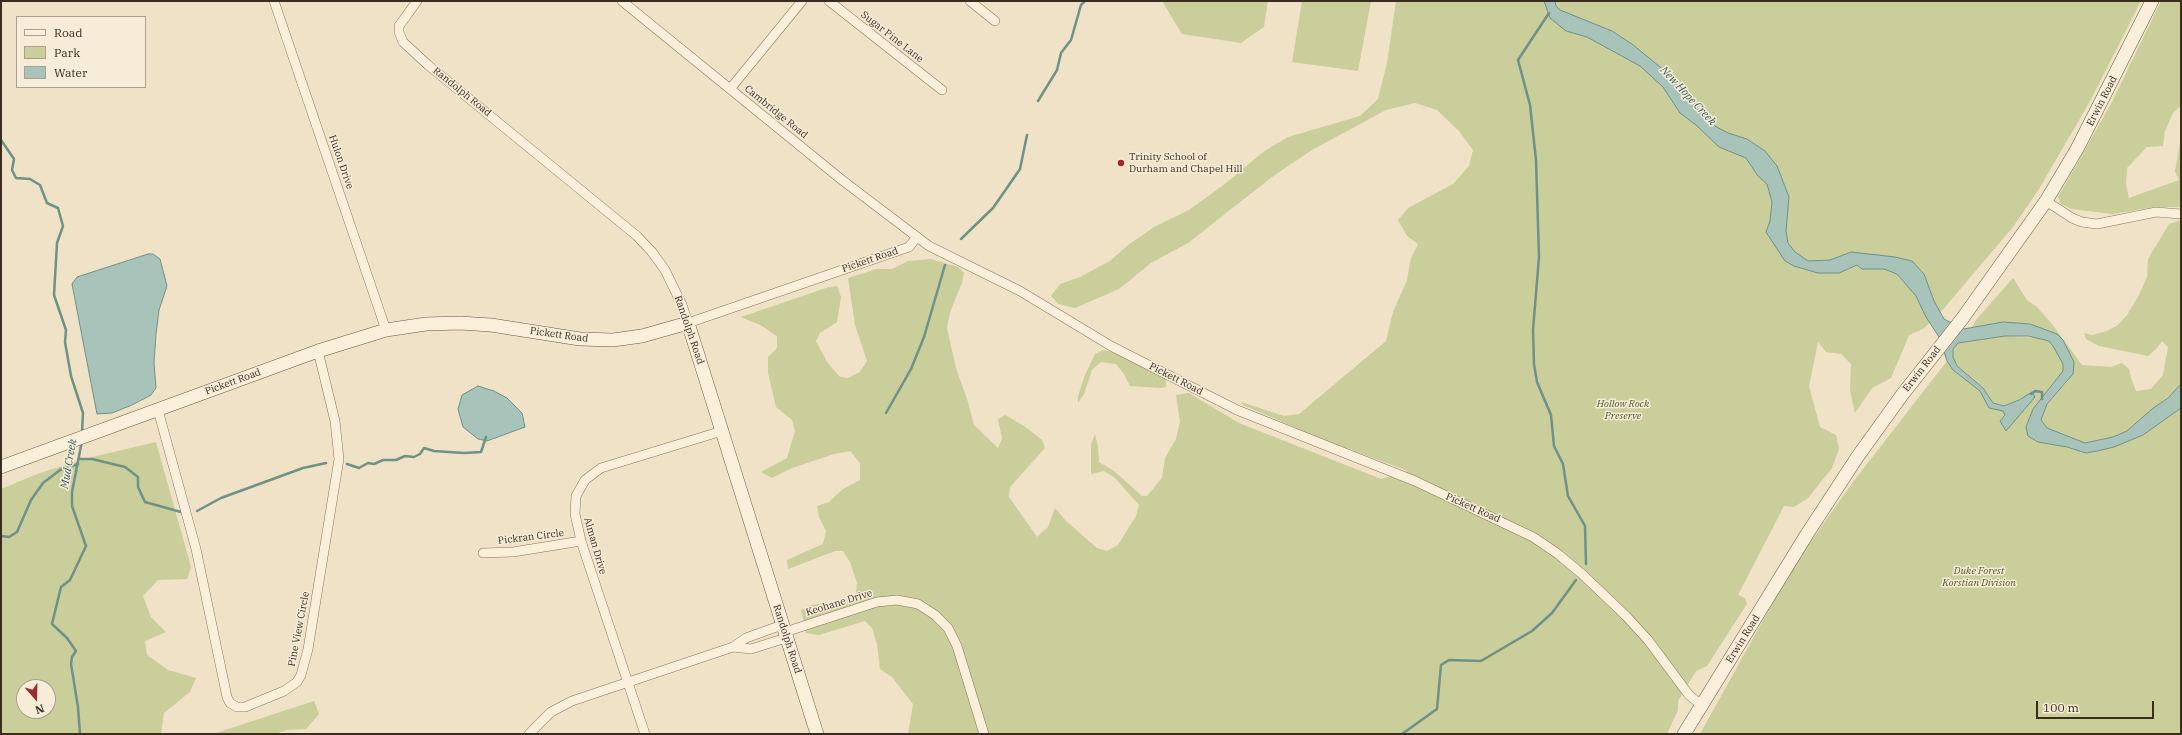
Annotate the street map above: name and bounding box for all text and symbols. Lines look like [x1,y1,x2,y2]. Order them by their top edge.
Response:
street label: Sugar Pine Lane [858,9,926,65]
legend [16,16,146,88]
text: Road [54,25,83,40]
text: Park [54,45,80,60]
water label: New Hope Creek [1657,64,1719,128]
text: Water [54,65,87,80]
street label: Randolph Road [430,65,494,119]
street label: Erwin Road [2084,74,2120,128]
street label: Cambridge Road [742,83,810,141]
street label: Hulon Drive [326,133,356,191]
place label: Trinity School of Durham and Chapel Hill [1129,151,1243,174]
marker: Trinity School of Durham and Chapel Hill [1116,158,1126,168]
street label: Pickett Road [840,245,900,275]
street label: Randolph Road [672,294,706,366]
street label: Pickett Road [529,325,589,345]
street label: Erwin Road [1900,344,1944,394]
street label: Pickett Road [1147,360,1205,398]
street label: Pickett Road [203,366,263,398]
park label: Hollow Rock Preserve [1597,398,1649,422]
water label: Mud Creek [58,438,80,490]
street label: Pickett Road [1444,491,1502,525]
street label: Alman Drive [581,516,609,576]
street label: Pickran Circle [497,527,565,547]
park label: Duke Forest Korstian Division [1942,565,2016,588]
street label: Keohane Drive [804,587,874,619]
street label: Pine View Circle [286,591,312,667]
street label: Randolph Road [770,603,804,675]
street label: Erwin Road [1723,613,1763,665]
north arrow [16,679,56,719]
scale bar [2038,693,2156,719]
text: 100 m [2043,700,2079,715]
text: N [33,701,46,717]

